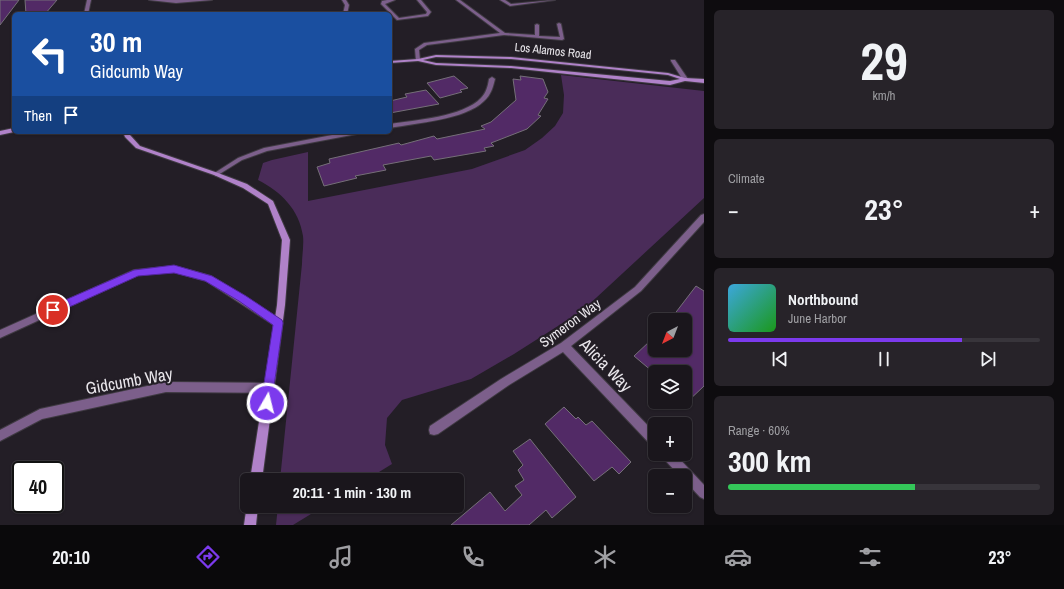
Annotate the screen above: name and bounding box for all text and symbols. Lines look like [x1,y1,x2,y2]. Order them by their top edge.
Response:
text: 30 m [90,23,142,61]
text: 29 [860,26,908,96]
icon: left [24,28,76,80]
street label: Los Alamos Road [514,39,592,63]
text: Gidcumb Way [90,59,183,84]
text: km/h [872,87,896,104]
icon: arrive [60,104,82,126]
text: Then [24,105,52,126]
text: Climate [728,170,765,187]
text: 23° [864,189,904,229]
text: − [728,195,739,225]
text: + [1029,195,1040,225]
text: Northbound [788,289,858,310]
pin [36,293,70,327]
street label: Symeron Way [536,295,604,351]
icon: arrive [42,299,64,321]
text: June Harbor [788,310,847,327]
north arrow [648,313,692,357]
map controls [648,313,692,513]
street label: Alicia Way [574,332,638,396]
icon: previous [769,348,791,370]
icon: pause [873,348,895,370]
icon: next [977,348,999,370]
street label: Gidcumb Way [84,362,174,399]
button: layers [648,365,692,409]
position arrow [246,382,288,424]
button: + [648,417,692,461]
text: Range · 60% [728,422,790,439]
text: 300 km [728,441,811,481]
speed limit sign: 40 [12,461,64,513]
button: − [648,469,692,513]
text: 20:11 · 1 min · 130 m [293,482,411,503]
icon: directions [194,543,222,571]
icon: music [327,543,355,571]
icon: phone [459,543,487,571]
icon: climate [591,543,619,571]
icon: car [724,543,752,571]
icon: filters [856,543,884,571]
text: 20:10 [52,545,90,570]
text: 23° [988,545,1012,570]

